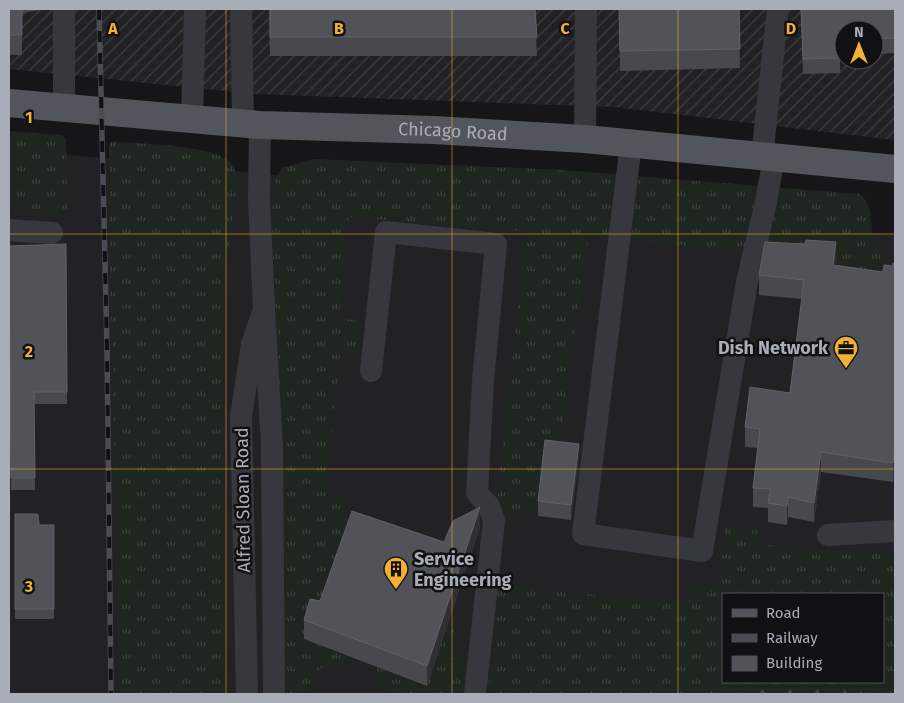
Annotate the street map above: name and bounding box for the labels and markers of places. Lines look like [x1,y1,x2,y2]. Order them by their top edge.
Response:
office icon: Dish Network [833,335,859,369]
place label: Dish Network [718,337,829,359]
place label: Service Engineering [414,548,512,591]
building icon: Service Engineering [383,556,409,590]

